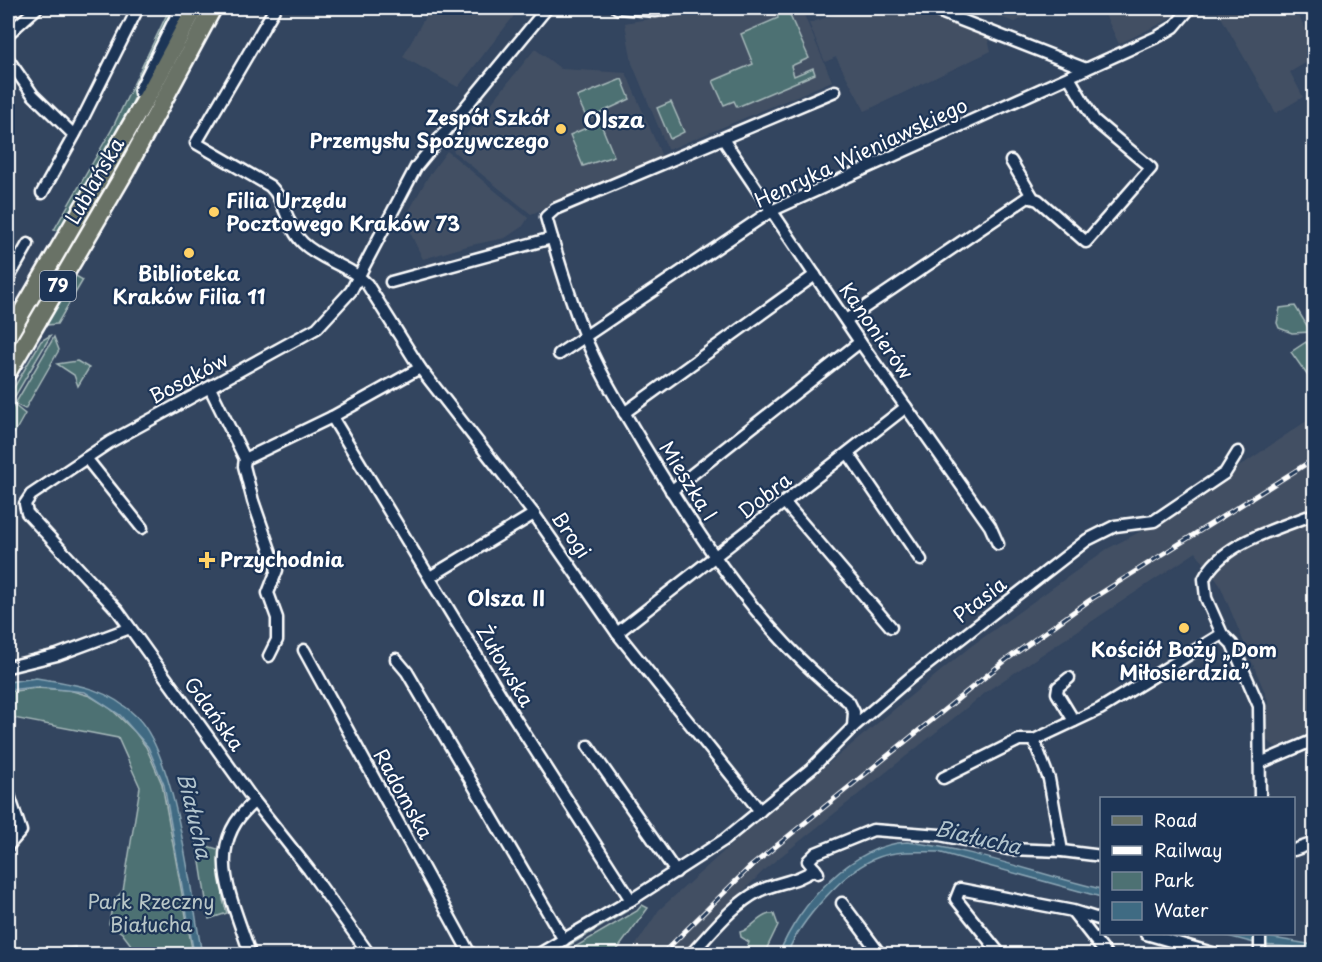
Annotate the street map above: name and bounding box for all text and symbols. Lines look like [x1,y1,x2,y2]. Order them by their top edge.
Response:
street label: Henryka Wieniawskiego [749,89,972,215]
place label: Zespół Szkół Przemysłu Spożywczego [309,102,550,155]
district label: Olsza [583,102,645,135]
marker: Zespół Szkół Przemysłu Spożywczego [554,122,568,136]
street label: Lublańska [57,131,131,230]
place label: Filia Urzędu Pocztowego Kraków 73 [226,185,460,238]
marker: Filia Urzędu Pocztowego Kraków 73 [207,205,221,219]
marker: Biblioteka Kraków Filia 11 [182,246,196,260]
place label: Biblioteka Kraków Filia 11 [113,258,265,311]
road number: 79 [40,271,76,301]
street label: Kanonierów [832,276,921,385]
street label: Bosaków [143,343,234,411]
street label: Mieszka I [653,435,725,526]
street label: Dobra [731,464,798,526]
street label: Brogi [545,505,599,564]
place label: Przychodnia [220,544,345,574]
marker: Przychodnia [198,551,216,569]
street label: Ptasia [946,568,1013,630]
district label: Olsza II [467,581,545,613]
street label: Żułowska [470,619,542,713]
marker: Kościół Boży „Dom Miłosierdzia” [1177,621,1191,635]
place label: Kościół Boży „Dom Miłosierdzia” [1091,634,1277,687]
street label: Gdańska [177,670,253,757]
street label: Radomska [367,743,441,845]
water label: Białucha [171,769,222,863]
legend [1100,797,1295,935]
text: Road [1154,806,1198,833]
water label: Białucha [932,811,1025,862]
text: Railway [1154,836,1222,863]
text: Park [1154,866,1194,893]
park label: Park Rzeczny Białucha [87,886,215,939]
text: Water [1154,896,1209,923]

